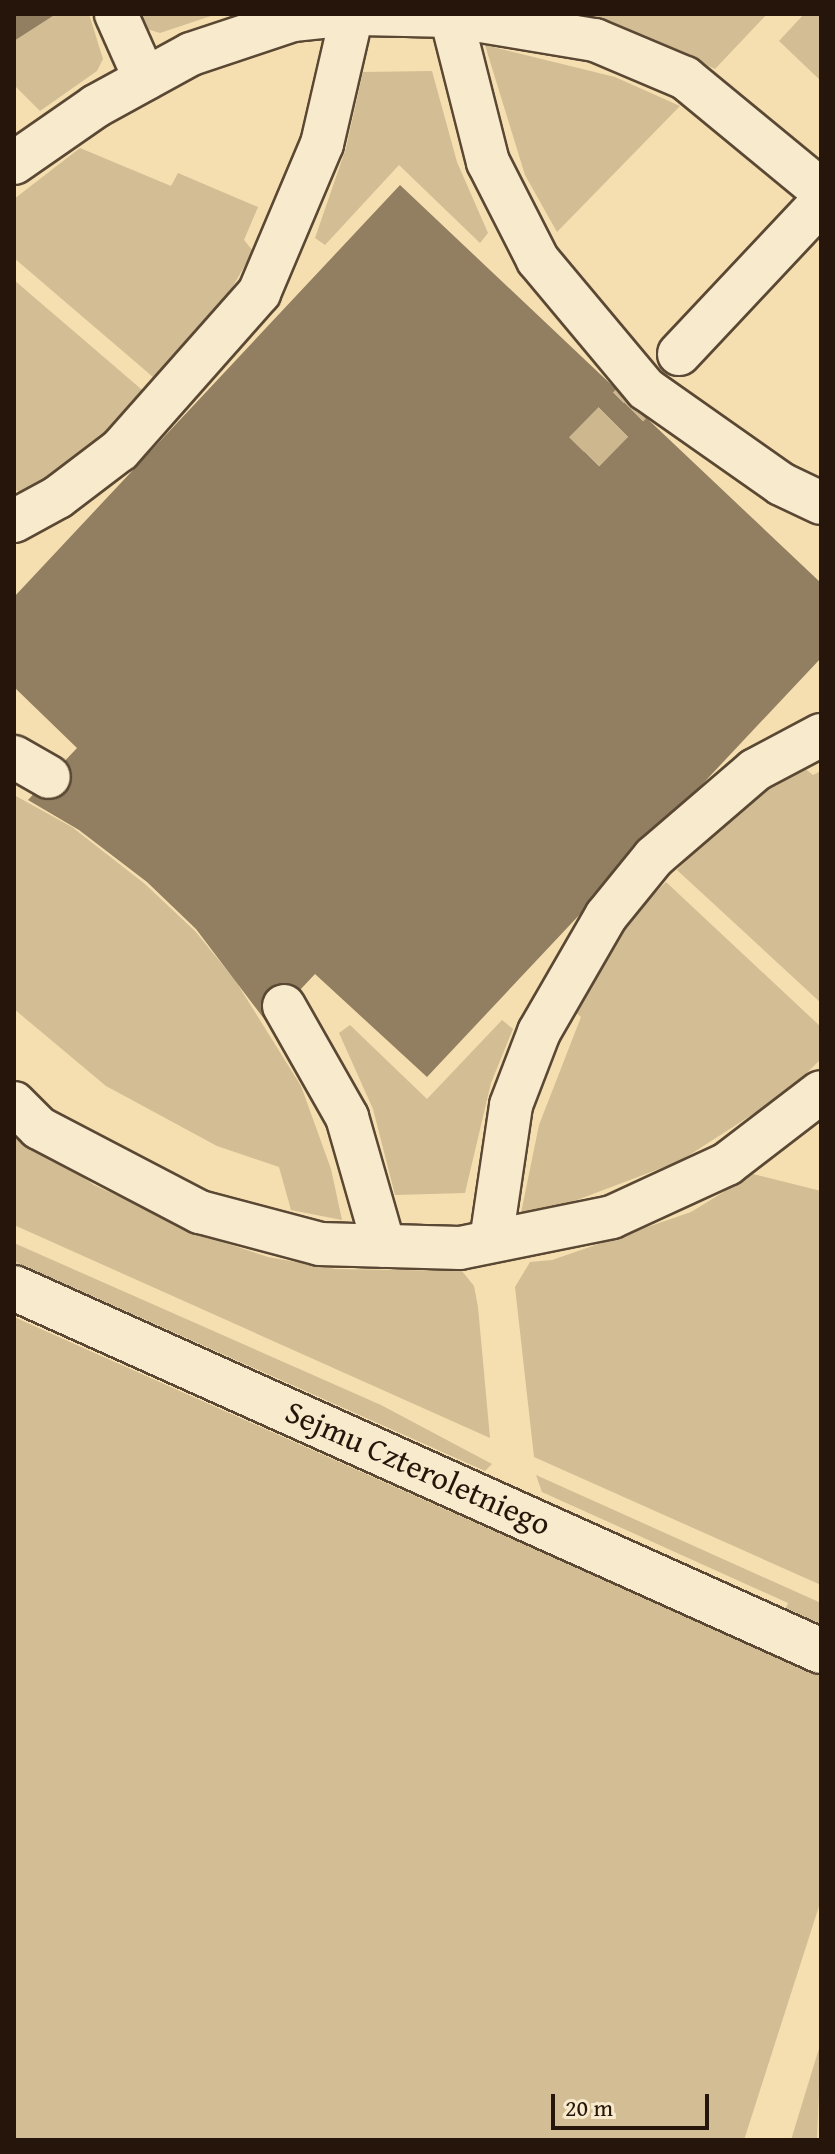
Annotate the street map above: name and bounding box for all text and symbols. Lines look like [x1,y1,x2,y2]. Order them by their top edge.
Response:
street label: Sejmu Czteroletniego [280,1392,556,1544]
scale bar [555,2078,713,2128]
text: 20 m [565,2090,613,2125]

